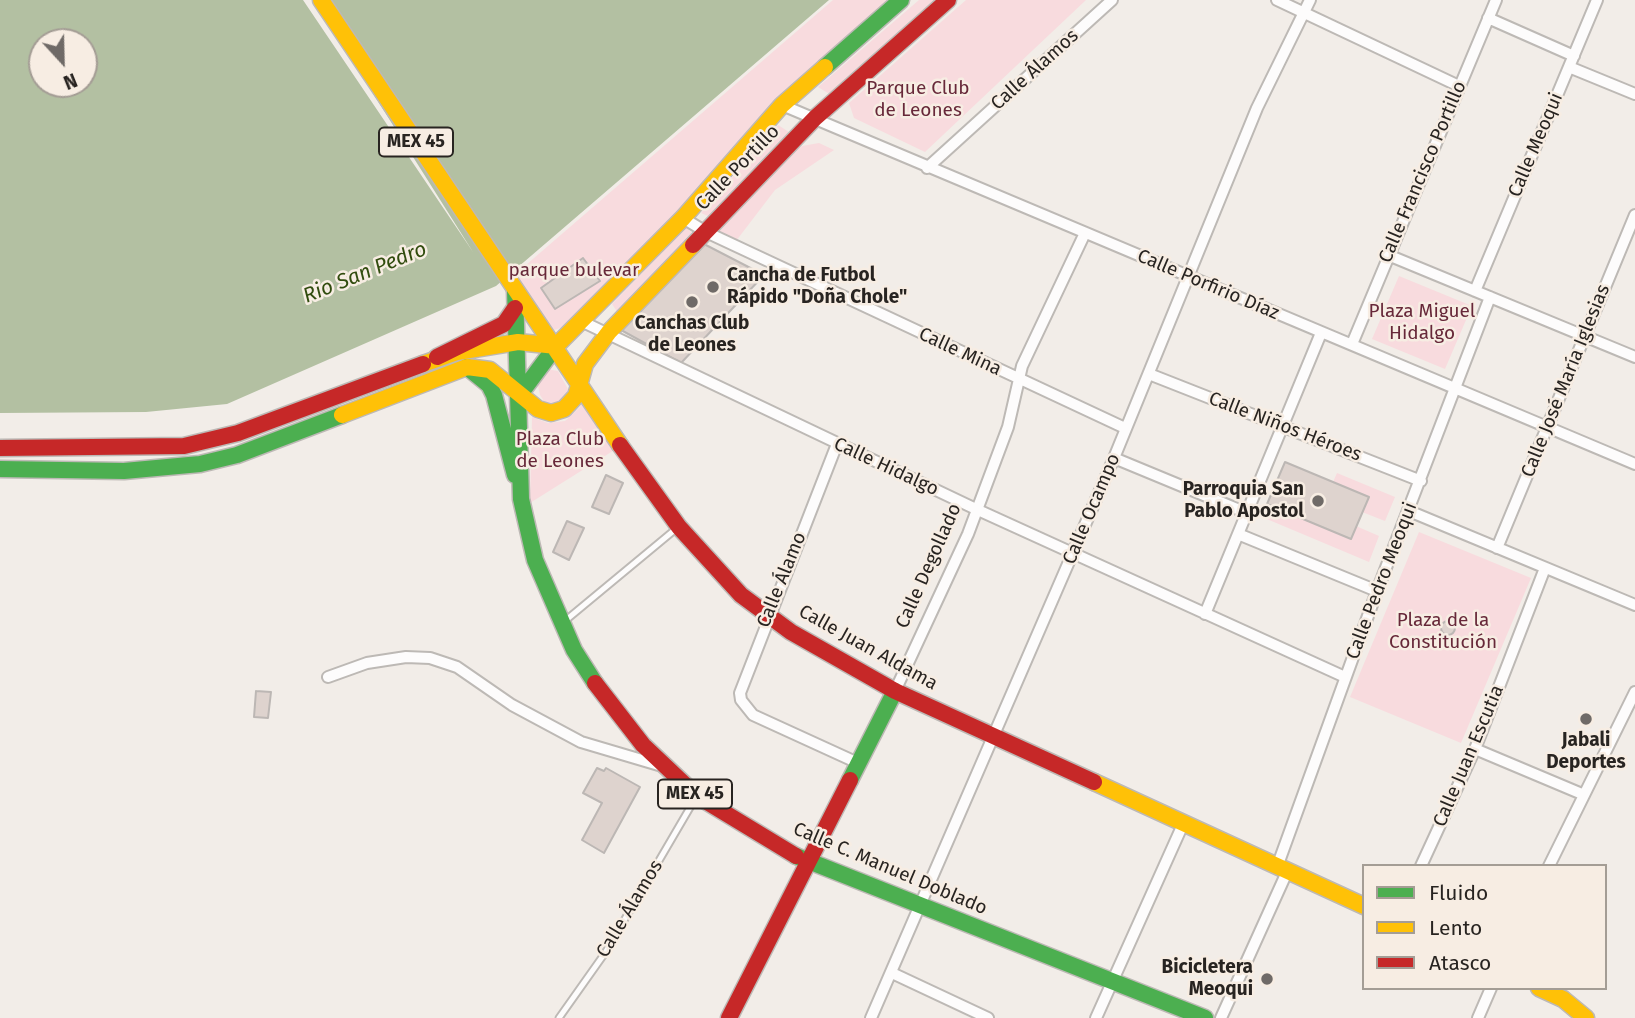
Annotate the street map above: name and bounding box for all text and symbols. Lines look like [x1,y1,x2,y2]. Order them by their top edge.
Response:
street label: Calle Álamos [987,25,1083,115]
north arrow [28,28,98,98]
text: N [60,68,80,94]
park label: Parque Club de Leones [866,78,970,122]
street label: Calle Francisco Portillo [1374,78,1472,266]
street label: Calle Meoqui [1504,89,1568,201]
street label: Calle Portillo [691,120,785,216]
road number: MEX 45 [379,127,453,156]
water label: Rio San Pedro [300,237,430,309]
street label: Calle Porfirio Díaz [1134,245,1282,325]
park label: parque bulevar [509,260,639,282]
place label: Cancha de Futbol Rápido "Doña Chole" [727,265,907,309]
marker: Cancha de Futbol Rápido "Doña Chole" [705,279,721,295]
street label: Calle José María Iglesias [1517,281,1615,481]
marker: Canchas Club de Leones [684,294,700,310]
park label: Plaza Miguel Hidalgo [1369,301,1475,345]
place label: Canchas Club de Leones [635,313,749,357]
street label: Calle Mina [915,323,1005,381]
street label: Calle Niños Héroes [1205,387,1365,467]
park label: Plaza Club de Leones [516,429,604,473]
street label: Calle Hidalgo [830,433,942,501]
street label: Calle Ocampo [1058,450,1126,568]
place label: Parroquia San Pablo Apostol [1183,479,1304,523]
marker: Parroquia San Pablo Apostol [1310,493,1326,509]
street label: Calle Pedro Meoqui [1342,499,1422,663]
street label: Calle Degollado [891,500,967,632]
street label: Calle Álamo [752,529,812,631]
street label: Calle Juan Aldama [795,600,941,696]
park label: Plaza de la Constitución [1389,610,1497,654]
street label: Calle Juan Escutia [1429,682,1509,830]
marker: Jabali Deportes [1578,711,1594,727]
place label: Jabali Deportes [1546,730,1626,774]
road number: MEX 45 [658,780,732,808]
street label: Calle C. Manuel Doblado [790,818,990,920]
street label: Calle Álamos [592,856,668,962]
legend [1362,864,1607,990]
text: Fluido [1429,880,1488,906]
text: Lento [1429,915,1482,941]
text: Atasco [1429,950,1491,976]
place label: Bicicletera Meoqui [1161,957,1253,1001]
marker: Bicicletera Meoqui [1259,971,1275,987]

